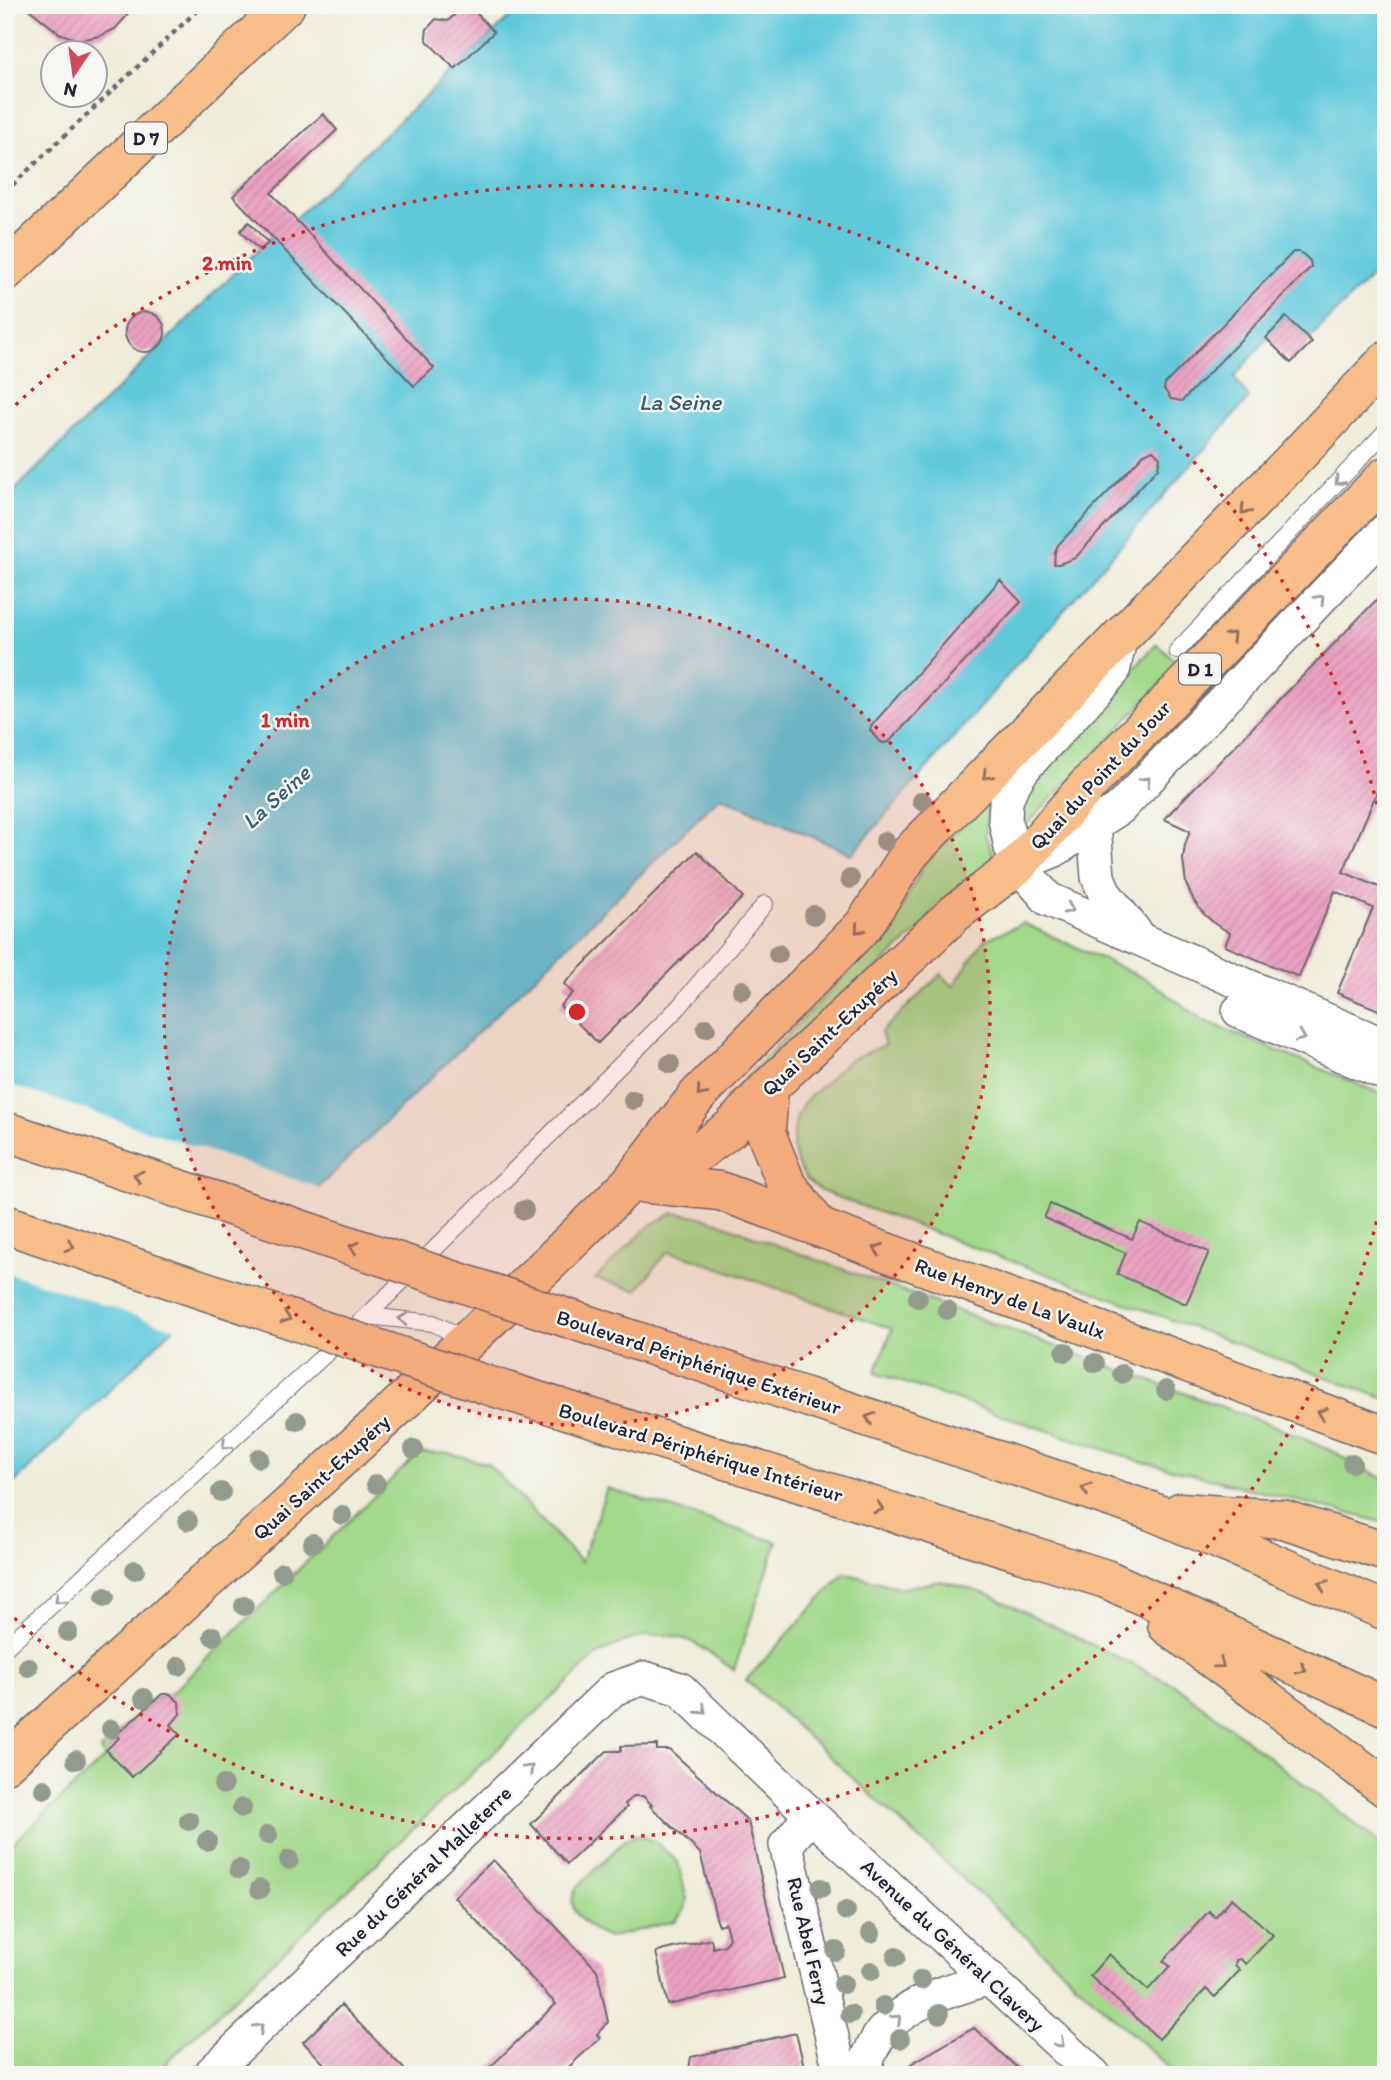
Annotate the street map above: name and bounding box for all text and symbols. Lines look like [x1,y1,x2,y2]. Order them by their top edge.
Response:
north arrow [38,38,108,108]
text: N [61,77,79,103]
road number: D 7 [125,122,167,154]
text: 2 min [202,250,253,275]
water label: La Seine [639,388,722,416]
one-way arrow [1334,473,1347,486]
one-way arrow [1240,502,1253,515]
one-way arrow [1311,594,1324,607]
one-way arrow [1223,631,1236,644]
road number: D 1 [1179,654,1221,684]
street label: Quai du Point du Jour [1024,695,1176,855]
text: 1 min [261,707,310,732]
water label: La Seine [236,758,317,835]
one-way arrow [982,767,995,780]
one-way arrow [1137,776,1150,789]
one-way arrow [1062,901,1074,915]
one-way arrow [855,921,868,934]
street label: Quai Saint-Exupéry [756,963,902,1101]
centre of rings [565,1000,589,1024]
one-way arrow [1295,1029,1307,1043]
one-way arrow [697,1084,709,1097]
one-way arrow [132,1169,144,1184]
one-way arrow [63,1238,76,1252]
one-way arrow [348,1241,360,1256]
one-way arrow [873,1244,885,1258]
street label: Rue Henry de La Vaulx [911,1252,1109,1344]
street label: Boulevard Périphérique Extérieur [553,1304,845,1420]
one-way arrow [279,1310,291,1324]
one-way arrow [398,1312,409,1327]
street label: Boulevard Périphérique Intérieur [556,1397,847,1507]
one-way arrow [1316,1407,1328,1421]
street label: Quai Saint-Exupéry [247,1409,395,1545]
one-way arrow [864,1412,876,1426]
one-way arrow [221,1437,234,1449]
one-way arrow [1080,1483,1092,1497]
one-way arrow [873,1500,885,1515]
one-way arrow [1318,1579,1330,1593]
one-way arrow [54,1591,67,1603]
one-way arrow [1212,1656,1225,1669]
one-way arrow [1295,1661,1307,1675]
one-way arrow [694,1702,707,1714]
one-way arrow [521,1764,534,1777]
street label: Rue du Général Malleterre [330,1780,516,1962]
street label: Avenue du Général Clavery [856,1853,1050,2037]
street label: Rue Abel Ferry [782,1874,836,2008]
one-way arrow [889,2014,902,2027]
one-way arrow [251,2023,264,2036]
one-way arrow [1052,2035,1065,2048]

